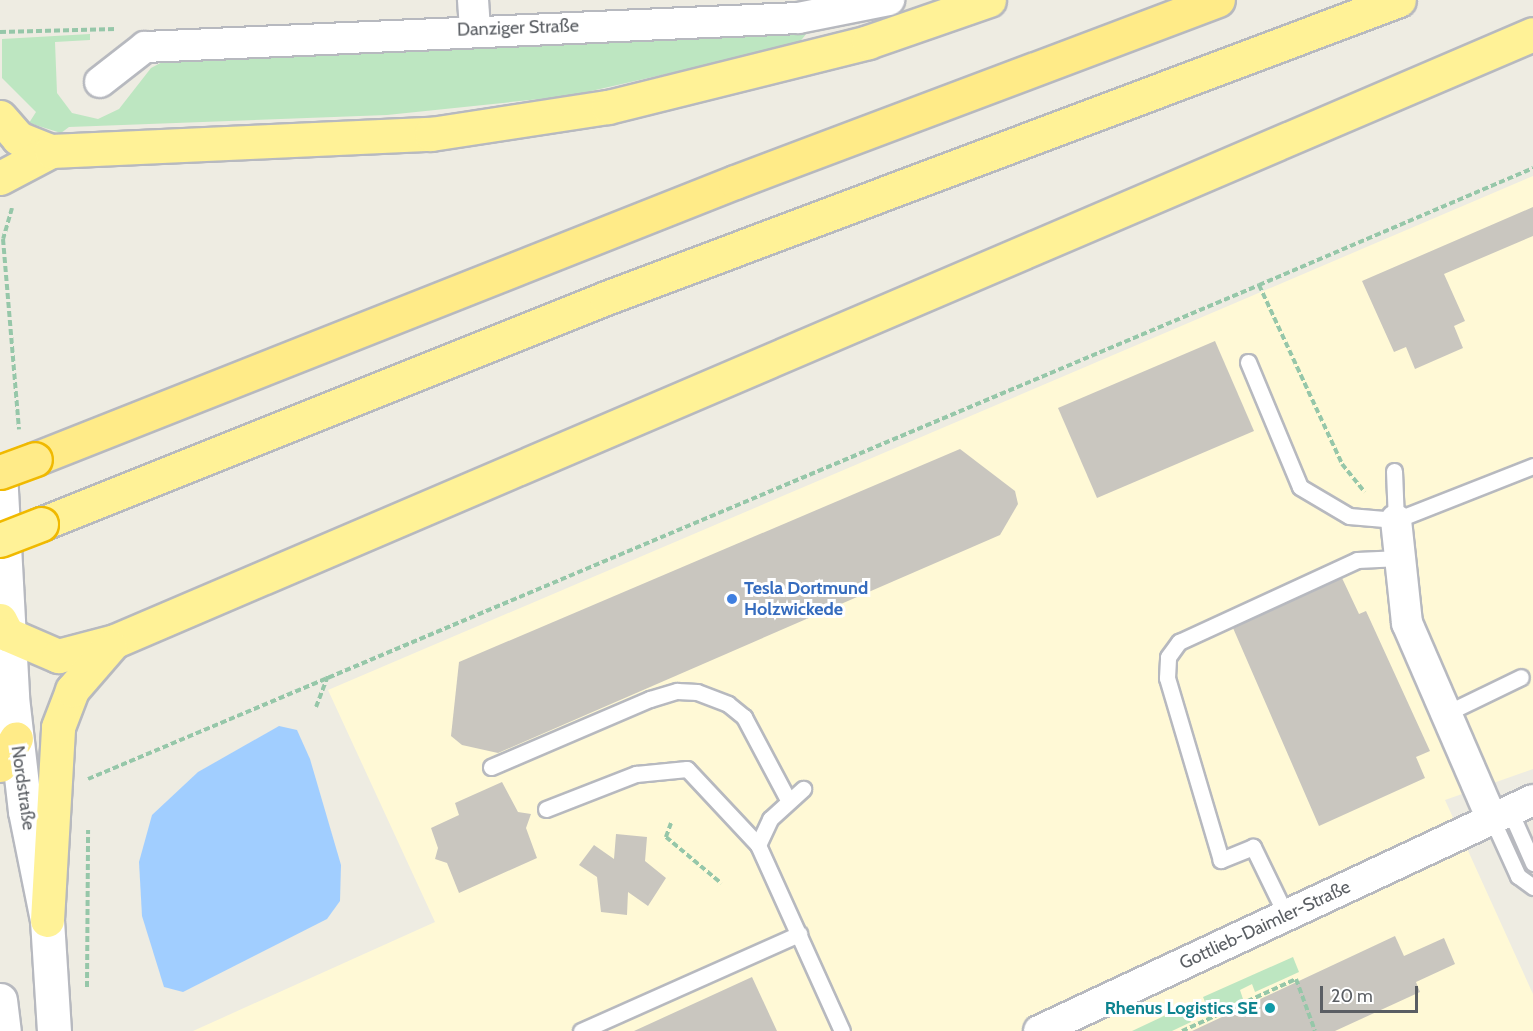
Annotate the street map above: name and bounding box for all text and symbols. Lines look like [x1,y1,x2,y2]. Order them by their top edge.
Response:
street label: Danziger Straße [457,15,579,41]
place label: Tesla Dortmund Holzwickede [744,578,868,620]
marker: Tesla Dortmund Holzwickede [725,592,739,606]
street label: Nordstraße [6,744,40,832]
street label: Gottlieb-Daimler-Straße [1176,876,1354,974]
scale bar [1323,974,1420,1012]
text: 20 m [1331,985,1373,1007]
place label: Rhenus Logistics SE [1105,997,1258,1019]
marker: Rhenus Logistics SE [1263,1001,1277,1015]

